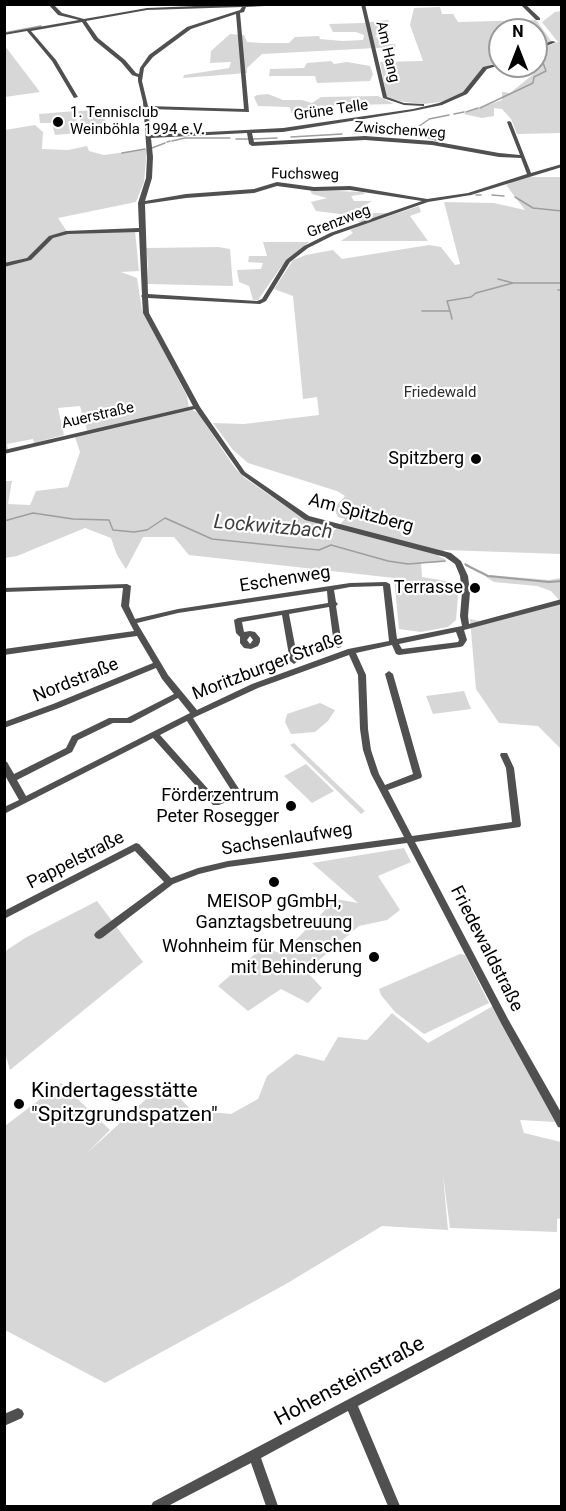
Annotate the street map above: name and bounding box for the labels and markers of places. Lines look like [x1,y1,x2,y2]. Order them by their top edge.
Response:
place label: 1. Tennisclub Weinböhla 1994 e.V. [70,104,205,139]
marker: 1. Tennisclub Weinböhla 1994 e.V. [51,115,65,129]
place label: Spitzberg [388,448,464,470]
marker: Spitzberg [469,452,483,466]
place label: Terrasse [394,577,463,599]
marker: Terrasse [468,581,482,595]
place label: Förderzentrum Peter Rosegger [156,785,279,828]
marker: Förderzentrum Peter Rosegger [284,799,298,813]
marker: MEISOP gGmbH, Ganztagsbetreuung [267,875,281,889]
place label: MEISOP gGmbH, Ganztagsbetreuung [196,891,352,934]
place label: Wohnheim für Menschen mit Behinderung [162,936,362,978]
marker: Wohnheim für Menschen mit Behinderung [367,950,381,964]
place label: Kindertagesstätte "Spitzgrundspatzen" [31,1079,218,1129]
marker: Kindertagesstätte "Spitzgrundspatzen" [12,1097,26,1111]

